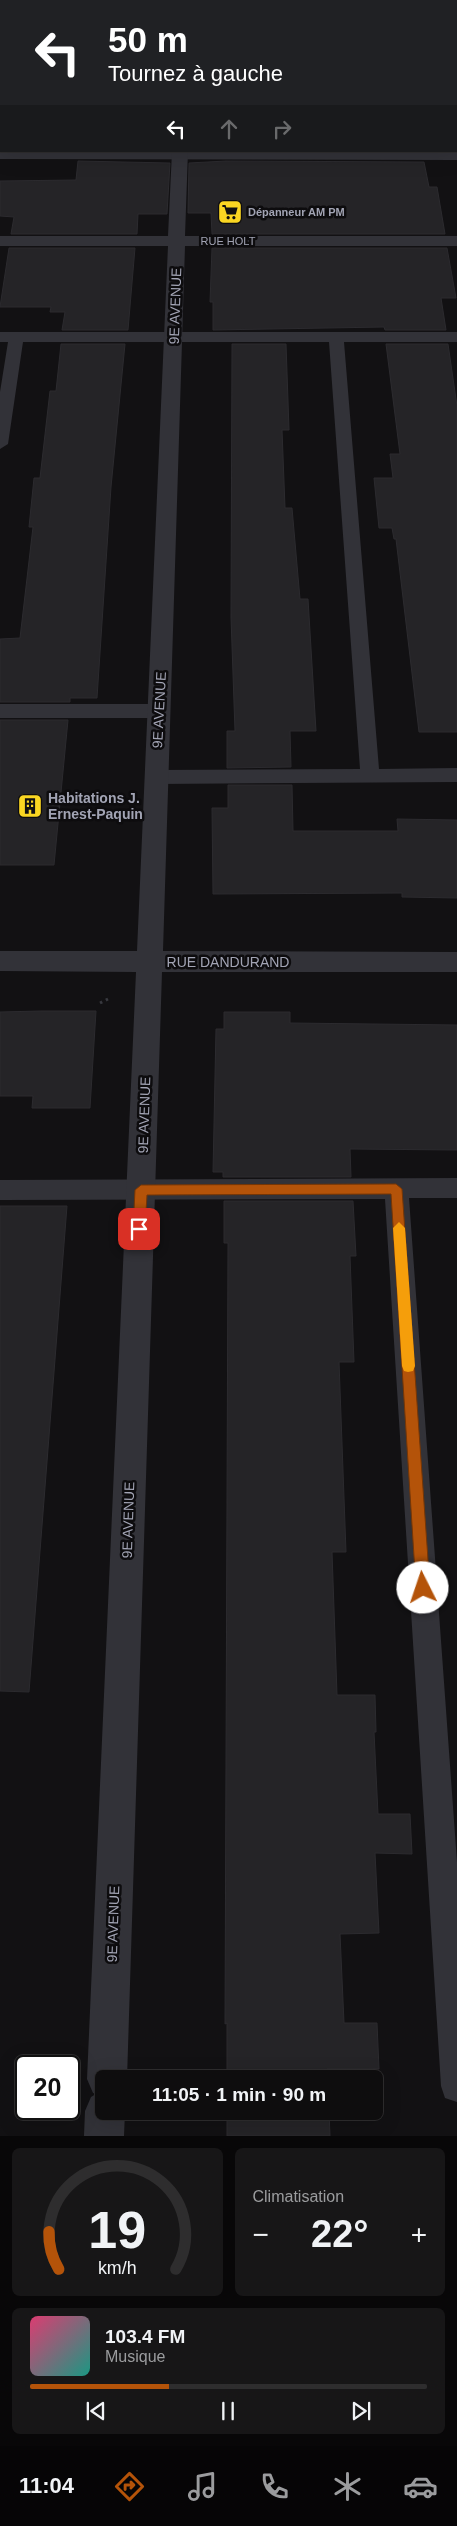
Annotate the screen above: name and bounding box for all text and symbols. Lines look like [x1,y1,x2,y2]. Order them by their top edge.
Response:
icon: left [25,20,90,85]
text: 50 m [108,20,188,59]
text: Tournez à gauche [108,61,283,86]
icon: left [162,115,190,143]
icon: ahead [215,115,243,143]
icon: right [268,115,296,143]
supermarket icon: Dépanneur AM PM [217,199,243,225]
place label: Dépanneur AM PM [248,206,345,218]
street label: RUE HOLT [201,235,256,247]
street label: 9E AVENUE [166,267,184,345]
street label: 9E AVENUE [149,671,169,749]
place label: Habitations J. Ernest-Paquin [48,790,143,822]
building icon: Habitations J. Ernest-Paquin [17,793,43,819]
street label: RUE DANDURAND [167,954,289,970]
street label: 9E AVENUE [135,1076,153,1154]
pin [118,1208,160,1250]
icon: arrive [125,1215,153,1243]
street label: 9E AVENUE [119,1481,137,1559]
position arrow [396,1561,448,1613]
street label: 9E AVENUE [104,1885,122,1963]
speed limit sign: 20 [15,2055,80,2120]
text: 11:05 · 1 min · 90 m [152,2084,326,2105]
text: Climatisation [253,2188,344,2205]
text: 19 [88,2201,146,2259]
text: 22° [311,2213,368,2255]
text: − [253,2219,269,2250]
text: + [411,2219,427,2250]
text: km/h [98,2258,137,2278]
text: 103.4 FM [105,2326,185,2347]
text: Musique [105,2348,165,2365]
icon: previous [82,2397,110,2425]
icon: pause [214,2397,242,2425]
icon: next [347,2397,375,2425]
icon: directions [112,2469,147,2504]
icon: music [185,2469,220,2504]
icon: phone [257,2469,292,2504]
icon: climate [330,2469,365,2504]
icon: car [403,2469,438,2504]
text: 11:04 [19,2473,74,2498]

